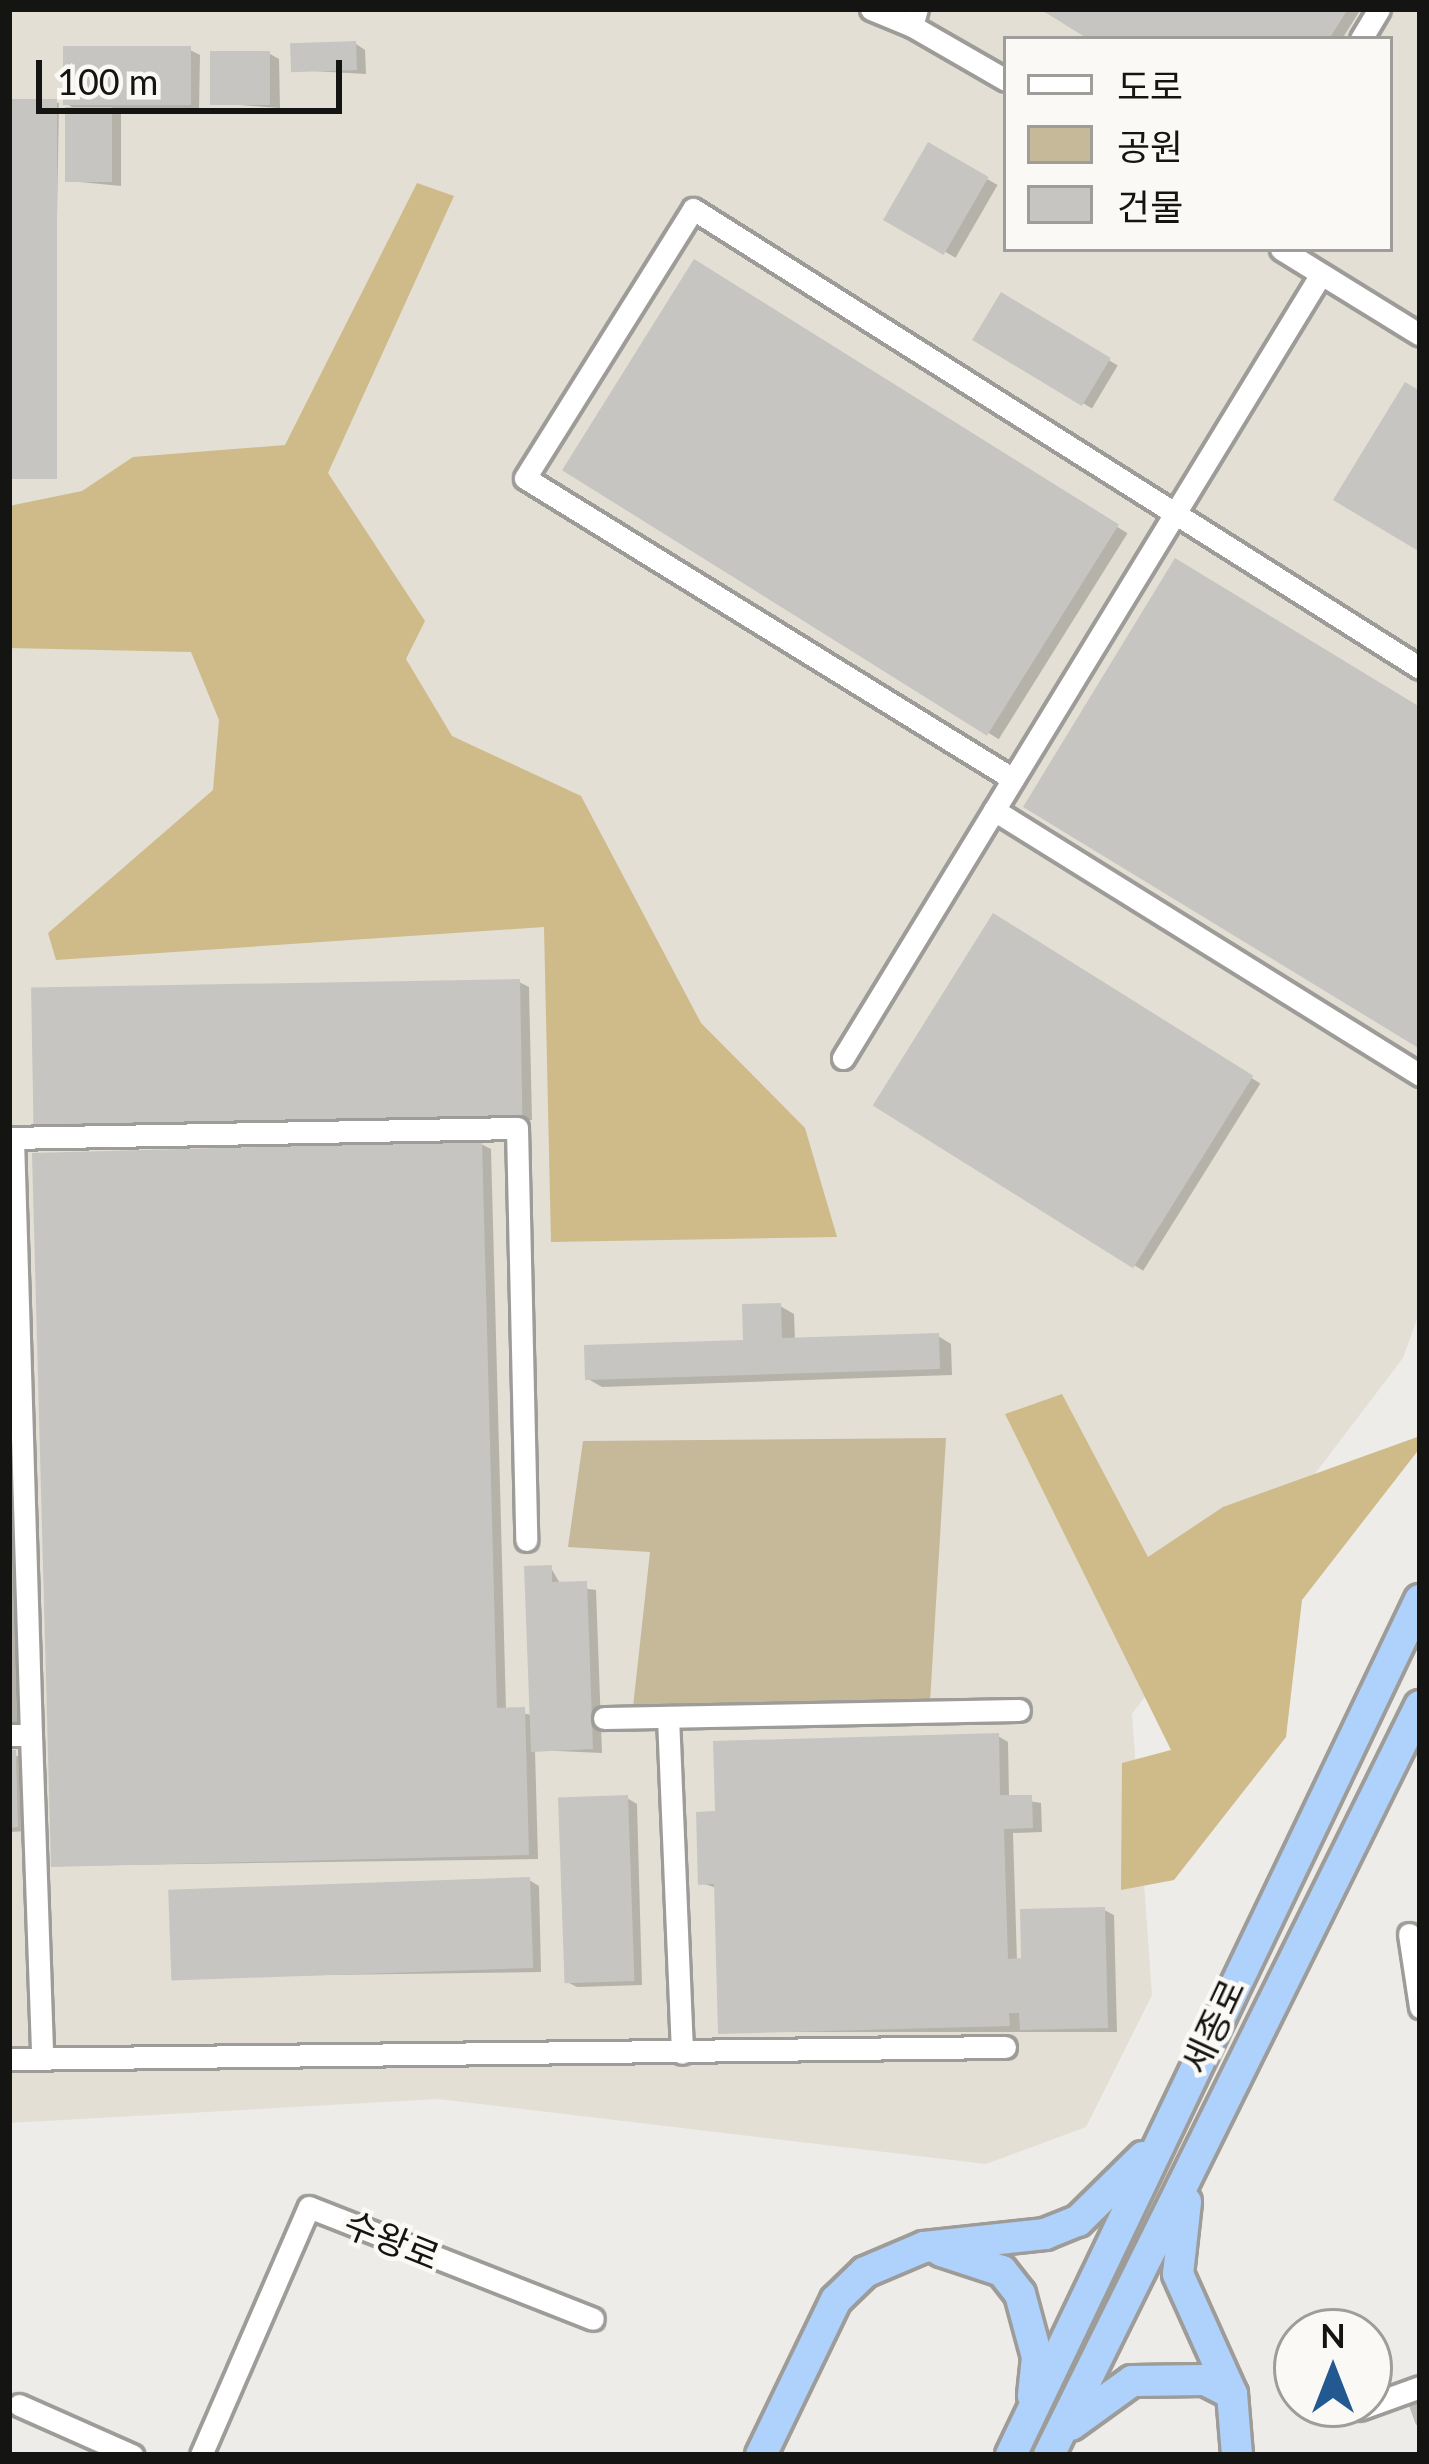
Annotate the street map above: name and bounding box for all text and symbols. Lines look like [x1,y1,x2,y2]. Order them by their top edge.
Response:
scale bar [42,36,348,110]
legend [1003,36,1393,252]
text: 100 m [57,59,158,103]
text: 도로 [1117,64,1183,108]
text: 공원 [1117,124,1183,168]
text: 건물 [1117,184,1183,228]
street label: 세종로 [1172,1972,1254,2080]
street label: 수왕로 [338,2201,446,2279]
north arrow [1273,2308,1393,2428]
text: N [1320,2315,1346,2355]

